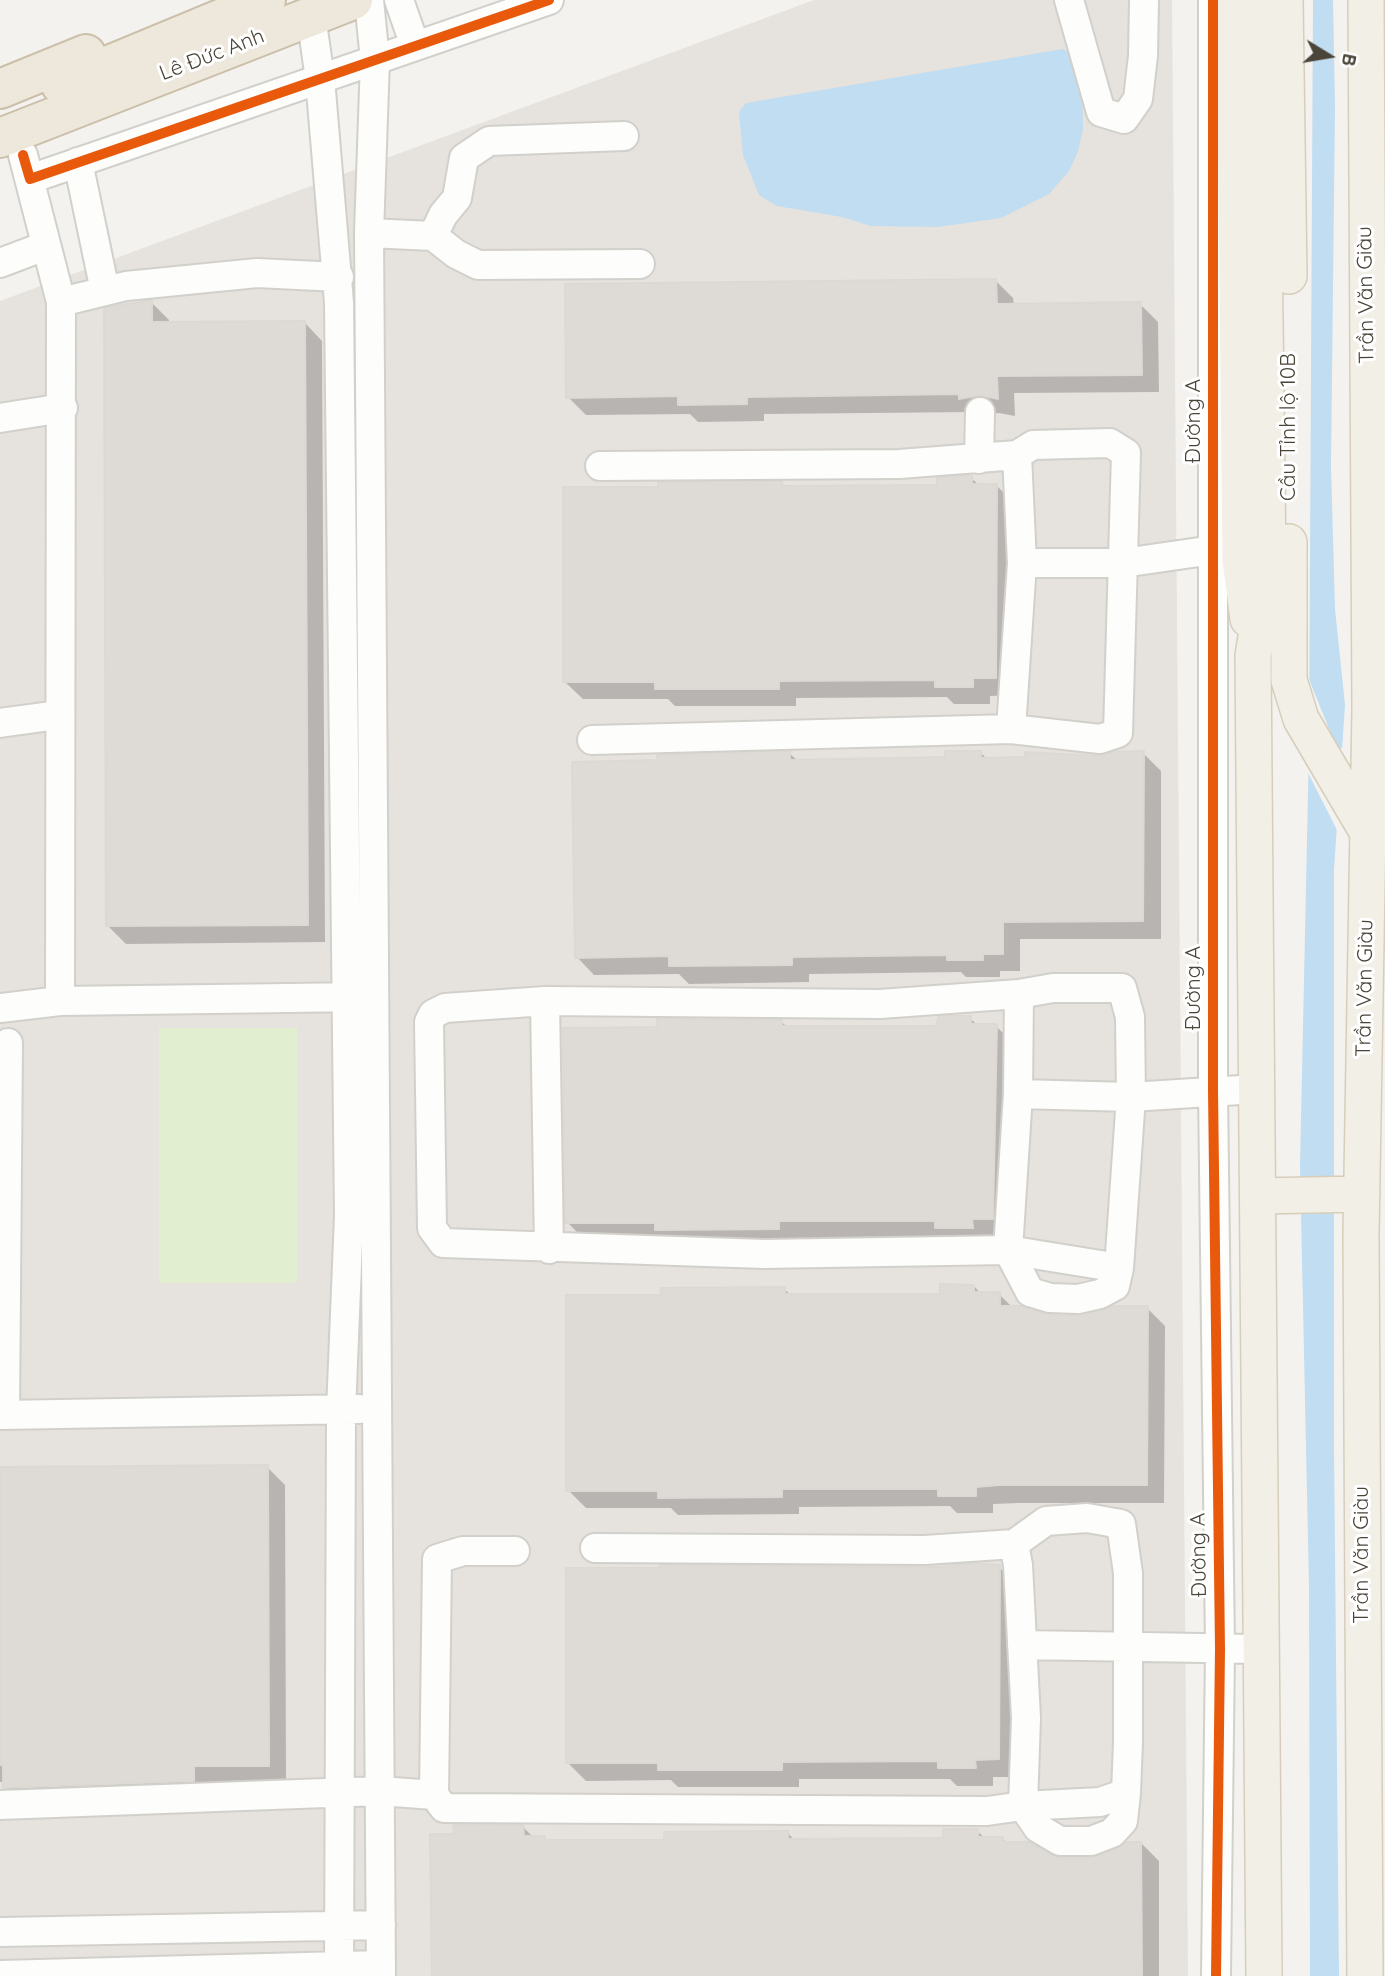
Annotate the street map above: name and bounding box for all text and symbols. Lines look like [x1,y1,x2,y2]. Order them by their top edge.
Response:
north arrow [1294,21,1364,91]
street label: Lê Đức Anh [156,24,268,86]
text: B [1337,52,1363,68]
street label: Trần Văn Giàu [1352,226,1380,364]
street label: Cầu Tỉnh lộ 10B [1276,353,1302,501]
street label: Đường A [1181,379,1207,463]
street label: Trần Văn Giàu [1351,919,1379,1057]
street label: Đường A [1181,946,1207,1030]
street label: Trần Văn Giàu [1349,1486,1375,1624]
street label: Đường A [1186,1513,1212,1597]

